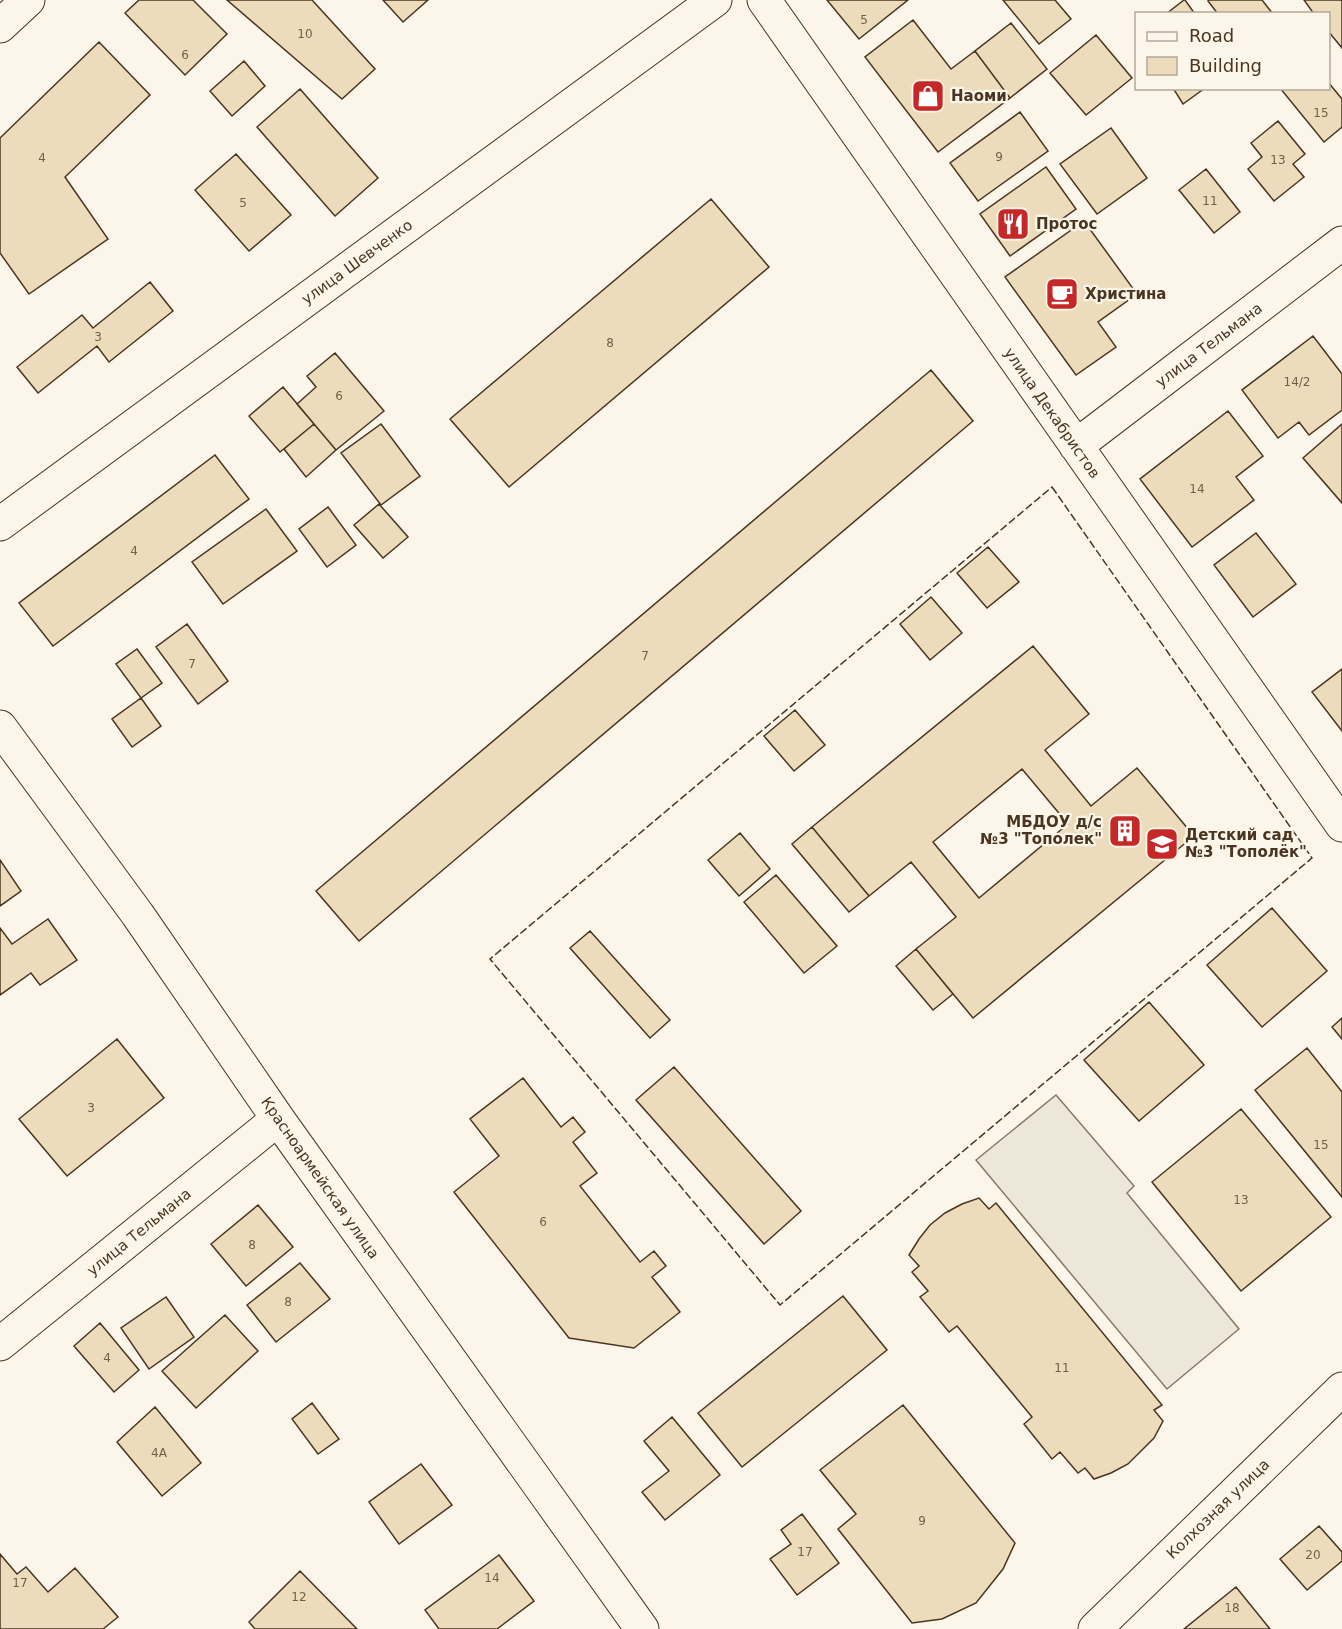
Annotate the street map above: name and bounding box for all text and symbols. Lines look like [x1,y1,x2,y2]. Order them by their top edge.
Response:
legend [1135,12,1330,90]
house number: 5 [860,13,868,27]
text: Road [1189,25,1234,46]
house number: 10 [297,27,313,41]
house number: 6 [181,48,189,62]
text: Building [1189,55,1262,76]
shop icon: Наоми [910,78,946,114]
place label: Наоми [951,87,1007,105]
house number: 15 [1313,106,1329,120]
house number: 9 [995,150,1003,164]
house number: 4 [38,151,46,165]
house number: 13 [1270,153,1286,167]
house number: 11 [1202,194,1218,208]
house number: 5 [239,196,247,210]
restaurant icon: Протос [995,206,1031,242]
place label: Протос [1036,215,1098,233]
street label: улица Шевченко [298,216,416,308]
cafe icon: Христина [1044,276,1080,312]
place label: Христина [1085,285,1166,303]
street label: улица Тельмана [1152,299,1266,391]
house number: 3 [94,330,102,344]
house number: 8 [606,336,614,350]
street label: улица Декабристов [1000,344,1104,482]
house number: 14/2 [1284,375,1310,389]
house number: 6 [335,389,343,403]
house number: 14 [1189,482,1205,496]
house number: 4 [130,544,138,558]
house number: 7 [641,649,649,663]
house number: 7 [188,657,196,671]
place label: МБДОУ д/с №3 "Тополек" [980,813,1102,848]
building icon: МБДОУ д/с №3 "Тополек" [1107,813,1143,849]
school or university icon: Детский сад №3 "Тополёк" [1144,826,1180,862]
place label: Детский сад №3 "Тополёк" [1185,826,1307,861]
street label: Красноармейская улица [257,1094,383,1262]
house number: 3 [87,1101,95,1115]
house number: 15 [1313,1138,1329,1152]
street label: улица Тельмана [83,1185,195,1279]
house number: 13 [1233,1193,1249,1207]
house number: 6 [539,1215,547,1229]
house number: 8 [248,1238,256,1252]
house number: 8 [284,1295,292,1309]
house number: 4 [103,1351,111,1365]
house number: 11 [1054,1361,1070,1375]
house number: 4А [151,1446,168,1460]
street label: Колхозная улица [1163,1455,1273,1563]
house number: 9 [918,1514,926,1528]
house number: 17 [797,1545,813,1559]
house number: 20 [1305,1548,1321,1562]
house number: 14 [484,1571,500,1585]
house number: 17 [12,1576,28,1590]
house number: 12 [291,1590,307,1604]
house number: 18 [1224,1601,1240,1615]

